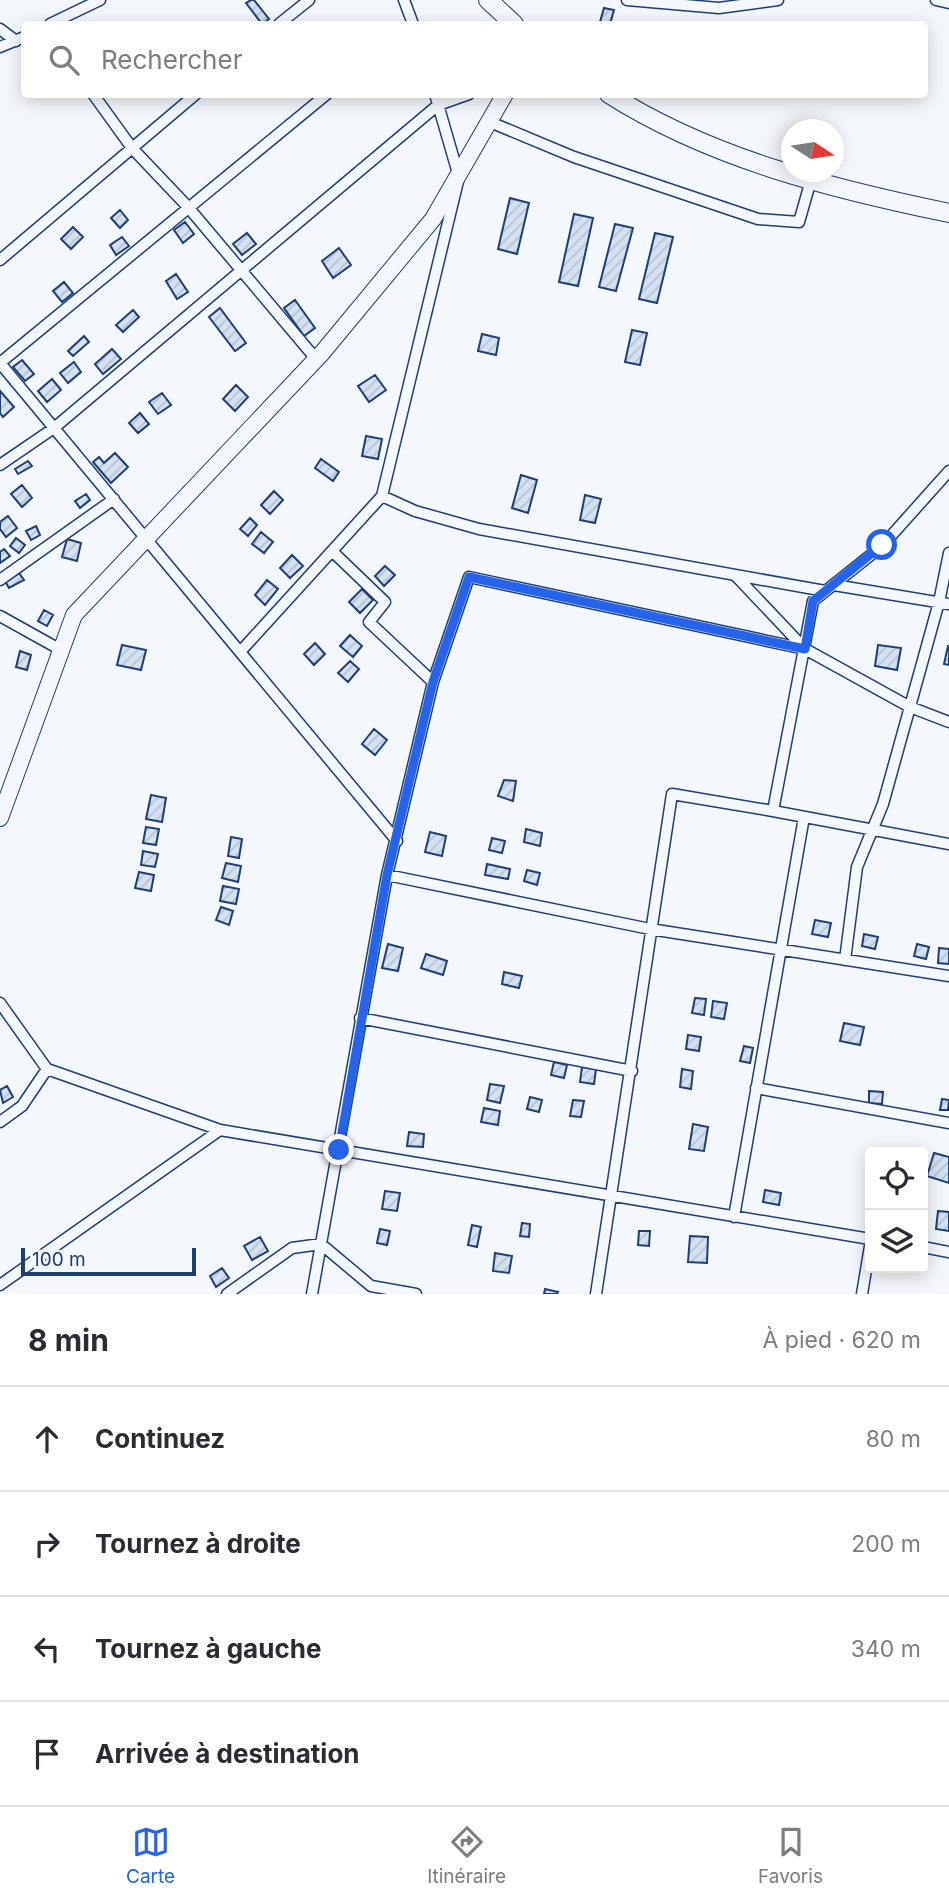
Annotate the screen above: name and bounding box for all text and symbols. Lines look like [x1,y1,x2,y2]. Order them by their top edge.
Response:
search box [21,21,928,98]
icon: search [45,41,83,79]
text: Rechercher [101,44,242,75]
north arrow [781,119,844,182]
route start [866,529,897,560]
route end [323,1134,354,1165]
map controls [865,1147,928,1273]
button: locate [865,1147,928,1210]
button: layers [865,1210,928,1273]
scale bar [21,1245,196,1277]
text: 100 m [32,1248,86,1271]
text: 8 min [28,1322,109,1358]
text: À pied · 620 m [763,1326,921,1354]
icon: ahead [28,1420,66,1458]
text: Continuez [95,1423,225,1454]
text: 80 m [866,1425,921,1453]
icon: right [28,1525,66,1563]
text: Tournez à droite [95,1528,301,1559]
text: 200 m [851,1530,921,1558]
icon: left [28,1630,66,1668]
text: Tournez à gauche [95,1633,321,1664]
text: 340 m [851,1635,921,1663]
icon: arrive [28,1735,66,1773]
text: Arrivée à destination [95,1738,360,1769]
tab: Carte [126,1823,175,1888]
tab: Itinéraire [427,1823,506,1888]
tab: Favoris [758,1823,823,1888]

